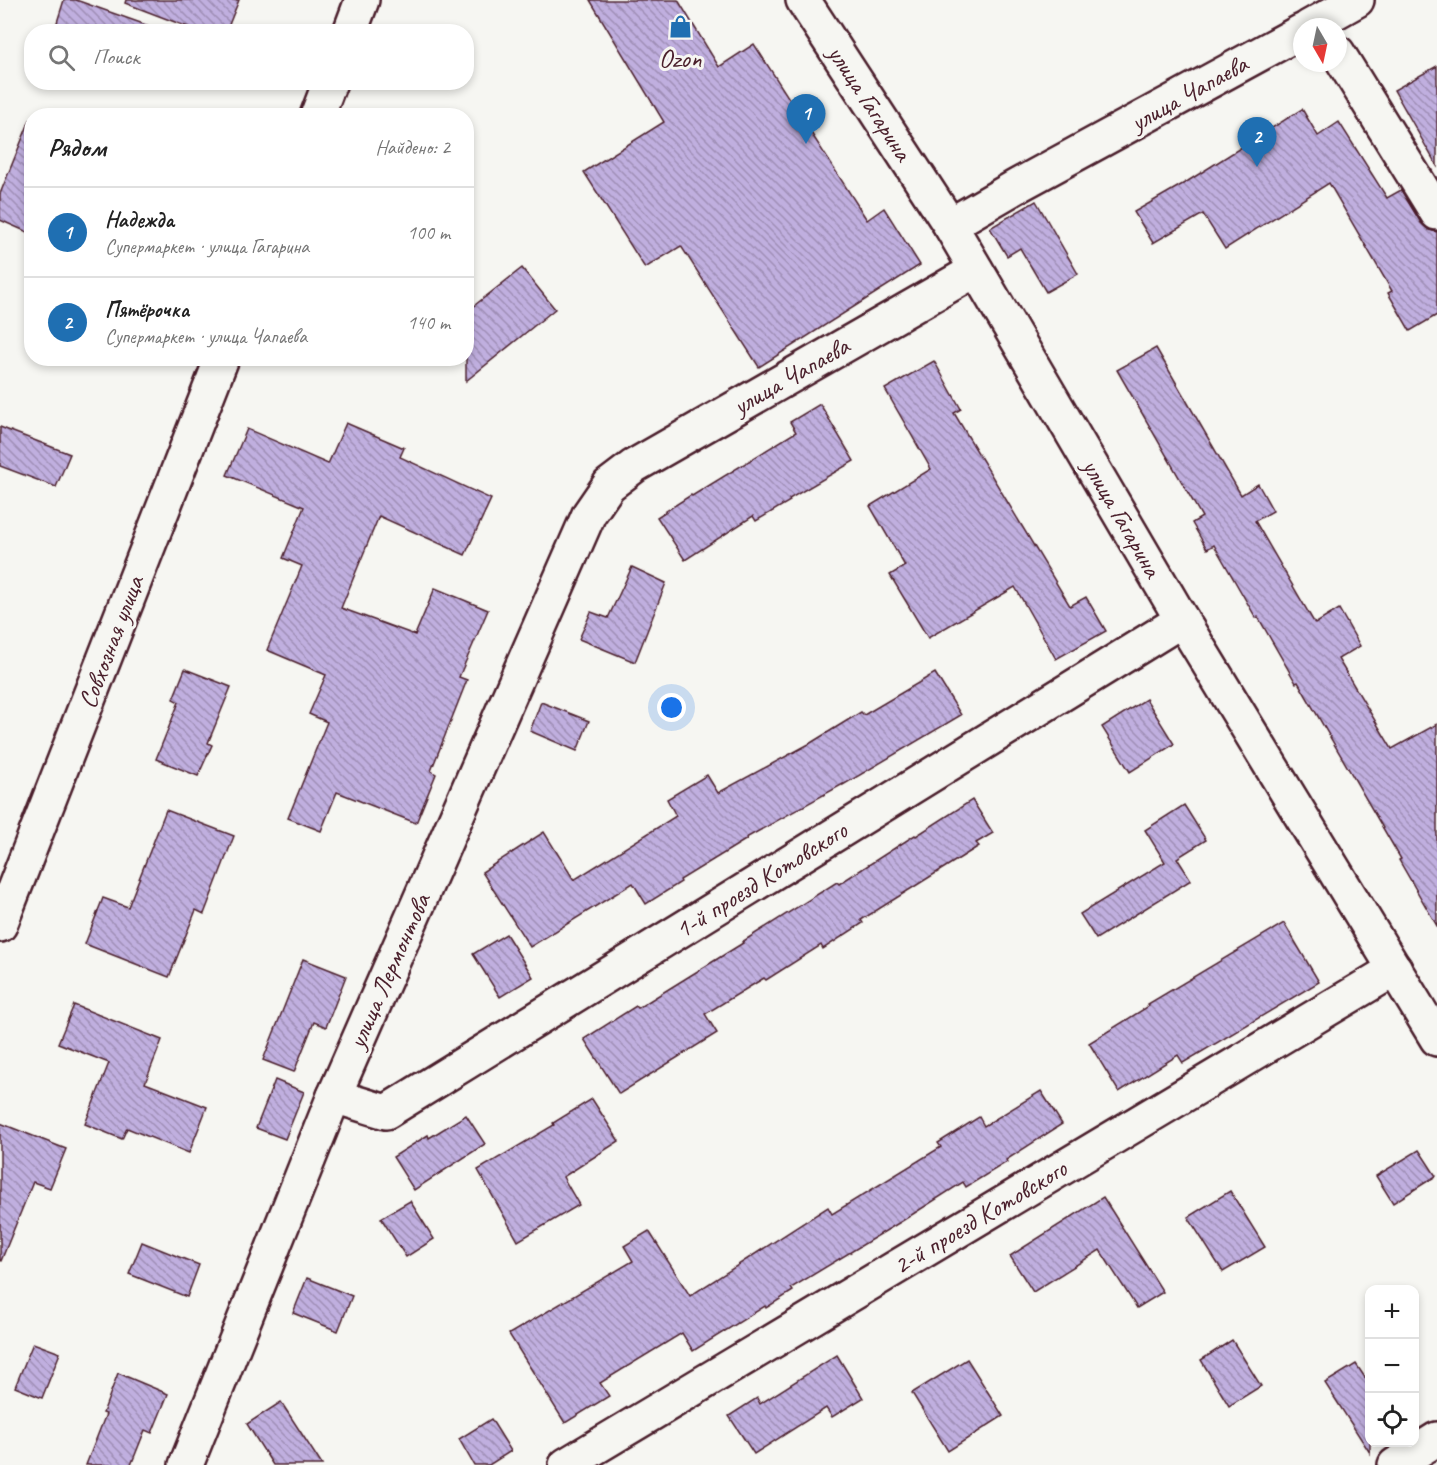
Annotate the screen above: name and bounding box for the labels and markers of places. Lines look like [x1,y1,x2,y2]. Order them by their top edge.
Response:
shop icon: Ozon [667,14,693,40]
place label: Ozon [659,42,702,75]
pin: 1 [786,94,826,144]
pin: 2 [1238,118,1276,167]

